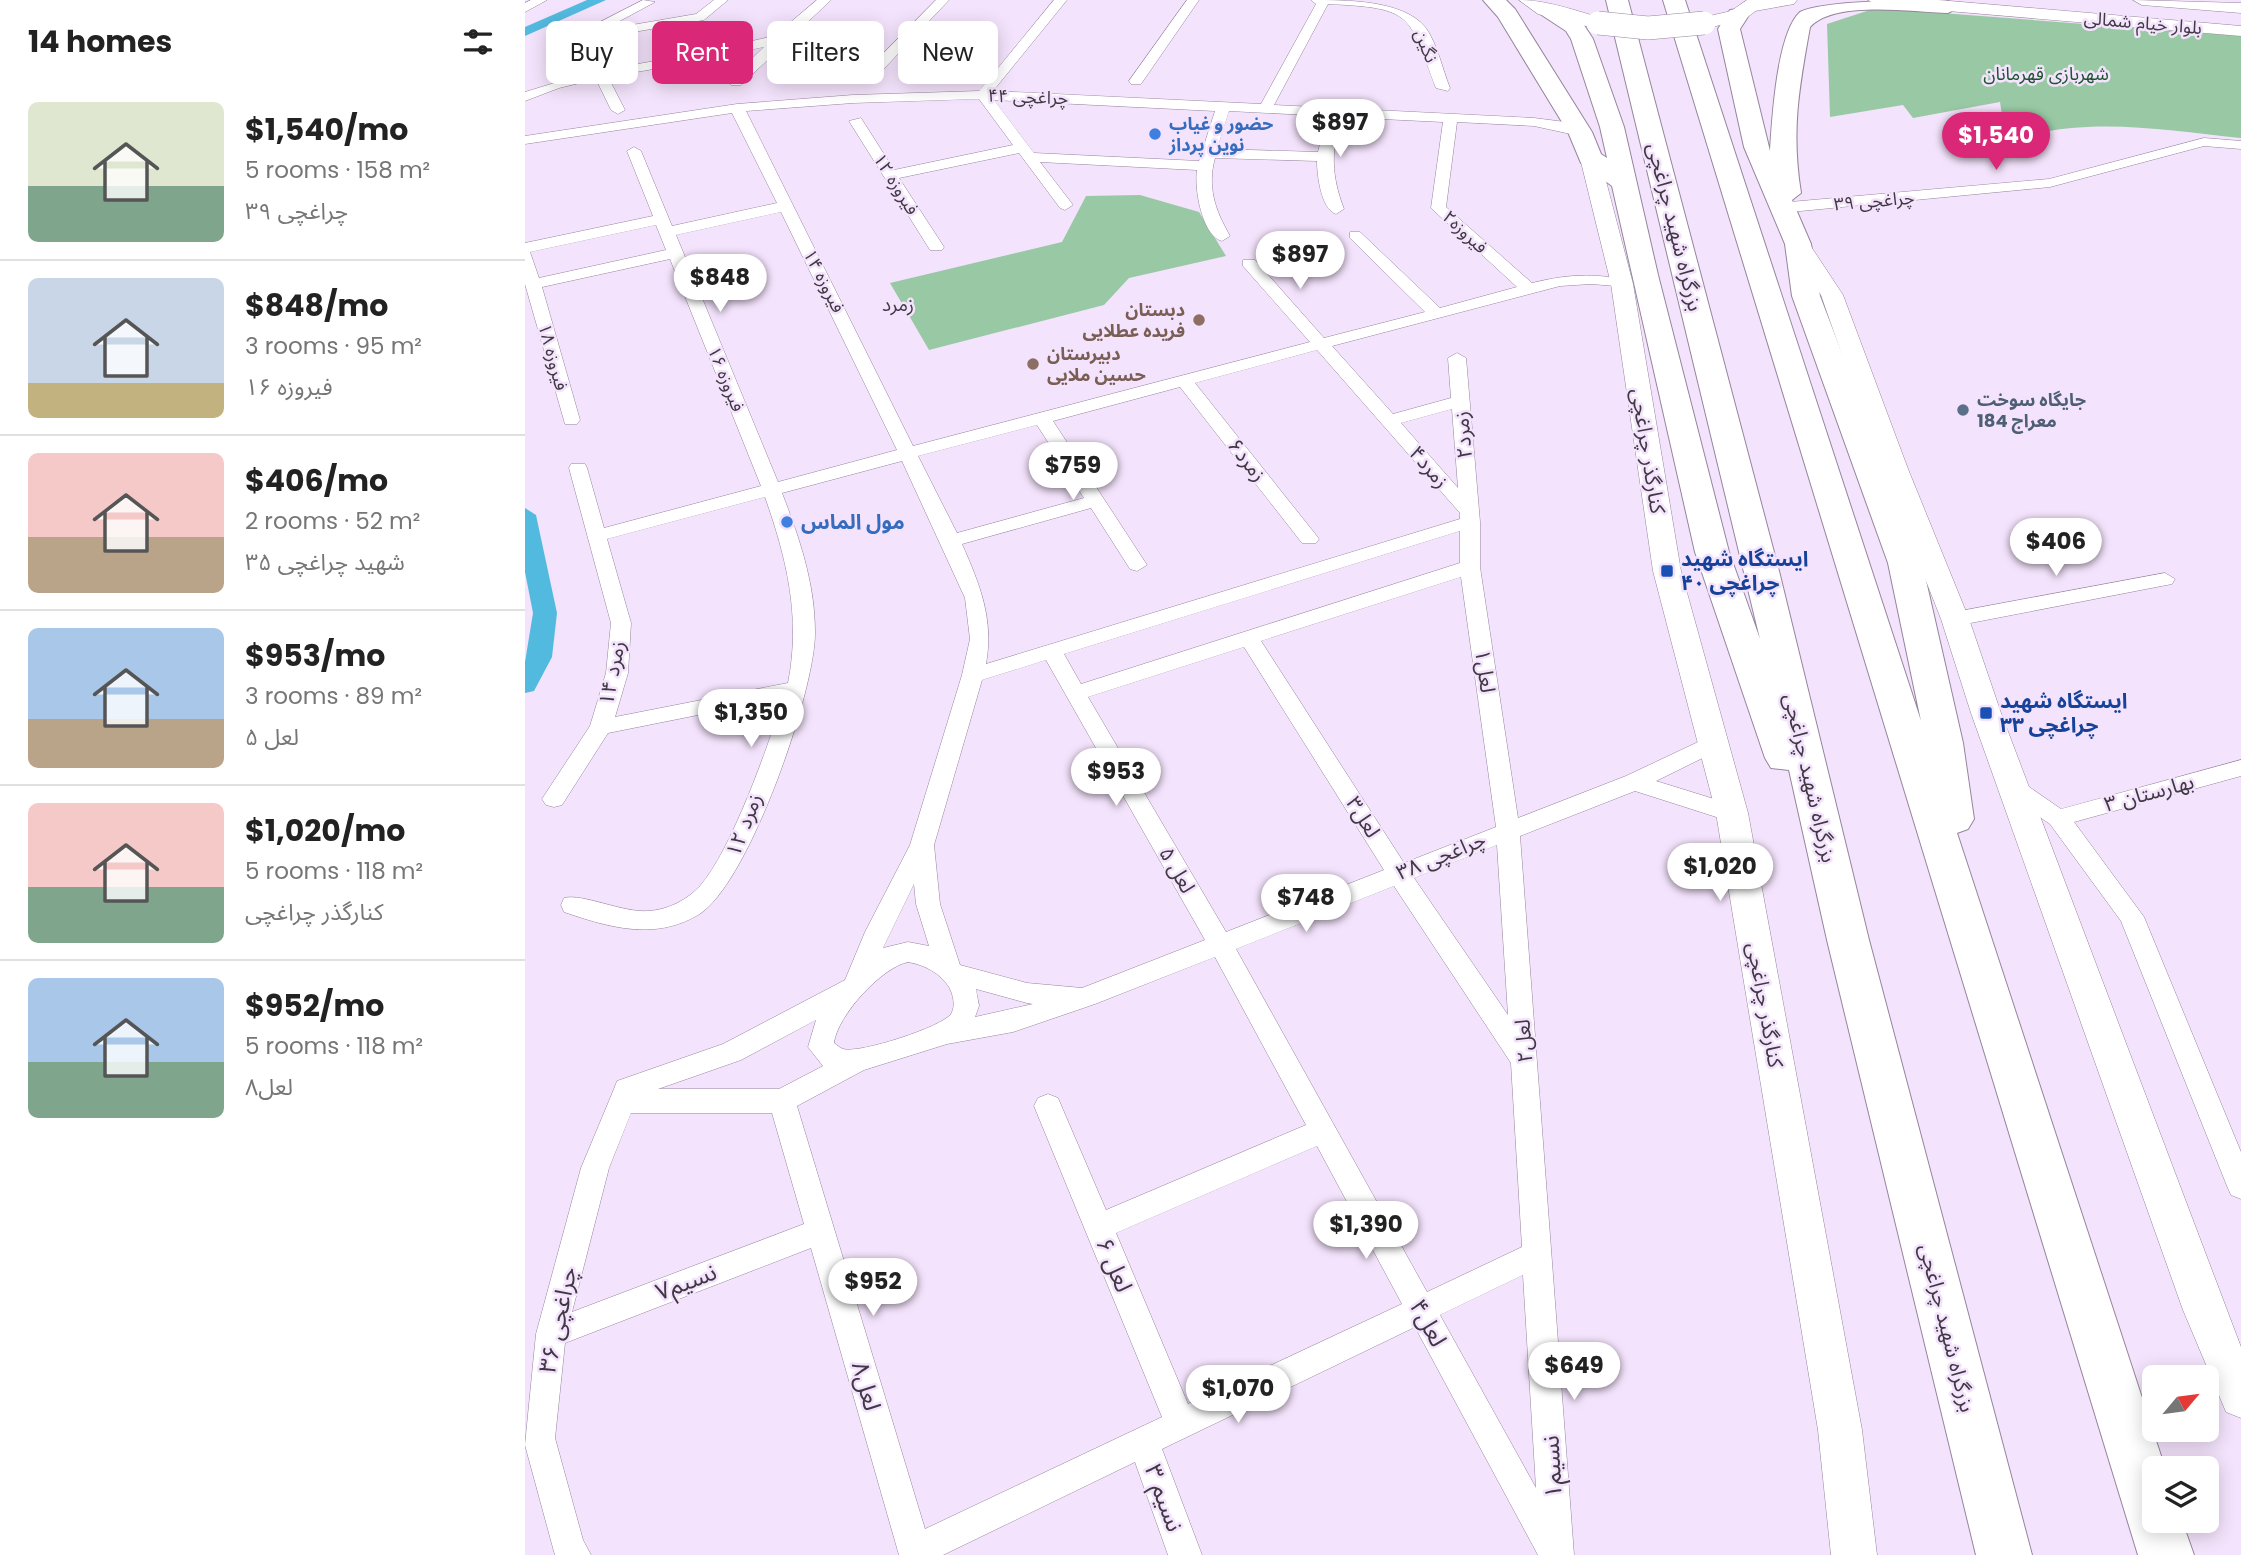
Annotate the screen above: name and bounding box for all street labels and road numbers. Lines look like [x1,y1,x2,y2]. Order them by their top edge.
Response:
street label: بلوار خیام شمالی [2083,5,2203,42]
street label: نگین [1409,25,1444,66]
street label: چراغچی ۴۴ [987,83,1069,110]
street label: بزرگراه شهید چراغچی [1641,140,1710,314]
street label: فیروزه ۱۲ [868,148,925,219]
street label: چراغچی ۳۹ [1833,185,1915,216]
street label: فیروزه۲ [1437,204,1493,259]
street label: فیروزه ۱۴ [798,245,851,317]
street label: فیروزه ۱۸ [533,321,574,393]
street label: فیروزه ۱۶ [702,342,751,415]
street label: کنارگذر چراغچی [1624,386,1673,516]
street label: زمرد۲ [1446,410,1479,460]
street label: زمرد۶ [1221,432,1273,487]
street label: زمرد۴ [1403,439,1456,494]
street label: زمرد ۱۴ [591,638,632,708]
street label: لعل۱ [1468,647,1503,695]
street label: بزرگراه شهید چراغچی [1777,691,1844,865]
street label: بهارستان ۳ [2101,767,2197,818]
street label: زمرد ۱۲ [718,789,769,860]
street label: لعل۳ [1340,791,1387,843]
street label: چراغچی ۳۸ [1392,824,1490,887]
street label: لعل ۵ [1153,841,1202,898]
street label: کنارگذر چراغچی [1740,940,1791,1070]
street label: لعل۲ [1508,1018,1539,1064]
street label: لعل ۶ [1088,1232,1141,1297]
street label: بزرگراه شهید چراغچی [1913,1241,1982,1415]
street label: نسیم۷ [650,1255,722,1309]
street label: چراغچی ۳۶ [530,1264,585,1376]
street label: لعل۴ [1402,1293,1455,1353]
street label: لعل۸ [844,1357,889,1414]
street label: نسیم۱ [1533,1435,1571,1499]
street label: نسیم ۳ [1136,1460,1192,1536]

